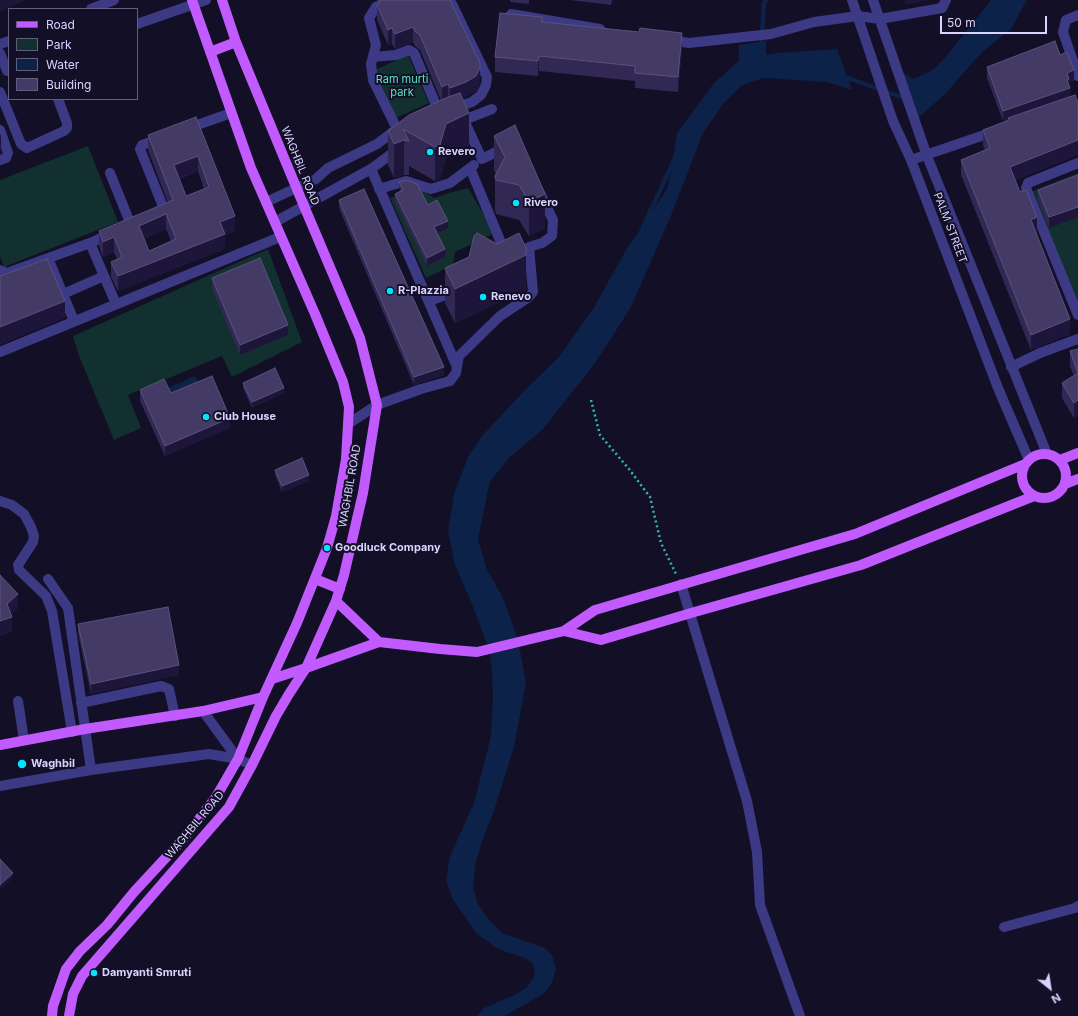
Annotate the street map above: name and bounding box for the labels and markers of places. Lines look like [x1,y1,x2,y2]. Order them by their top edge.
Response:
place label: Revero [438,145,475,159]
marker: Revero [425,147,435,157]
place label: Rivero [524,196,558,210]
marker: Rivero [511,198,521,208]
place label: R-Plazzia [398,284,449,298]
marker: R-Plazzia [385,286,395,296]
place label: Renevo [491,290,531,304]
marker: Renevo [478,292,488,302]
place label: Club House [214,410,276,424]
marker: Club House [201,412,211,422]
place label: Goodluck Company [335,541,441,555]
marker: Goodluck Company [322,543,332,553]
place label: Waghbil [31,757,75,771]
marker: Waghbil [16,758,28,770]
place label: Damyanti Smruti [102,966,191,980]
marker: Damyanti Smruti [89,968,99,978]

